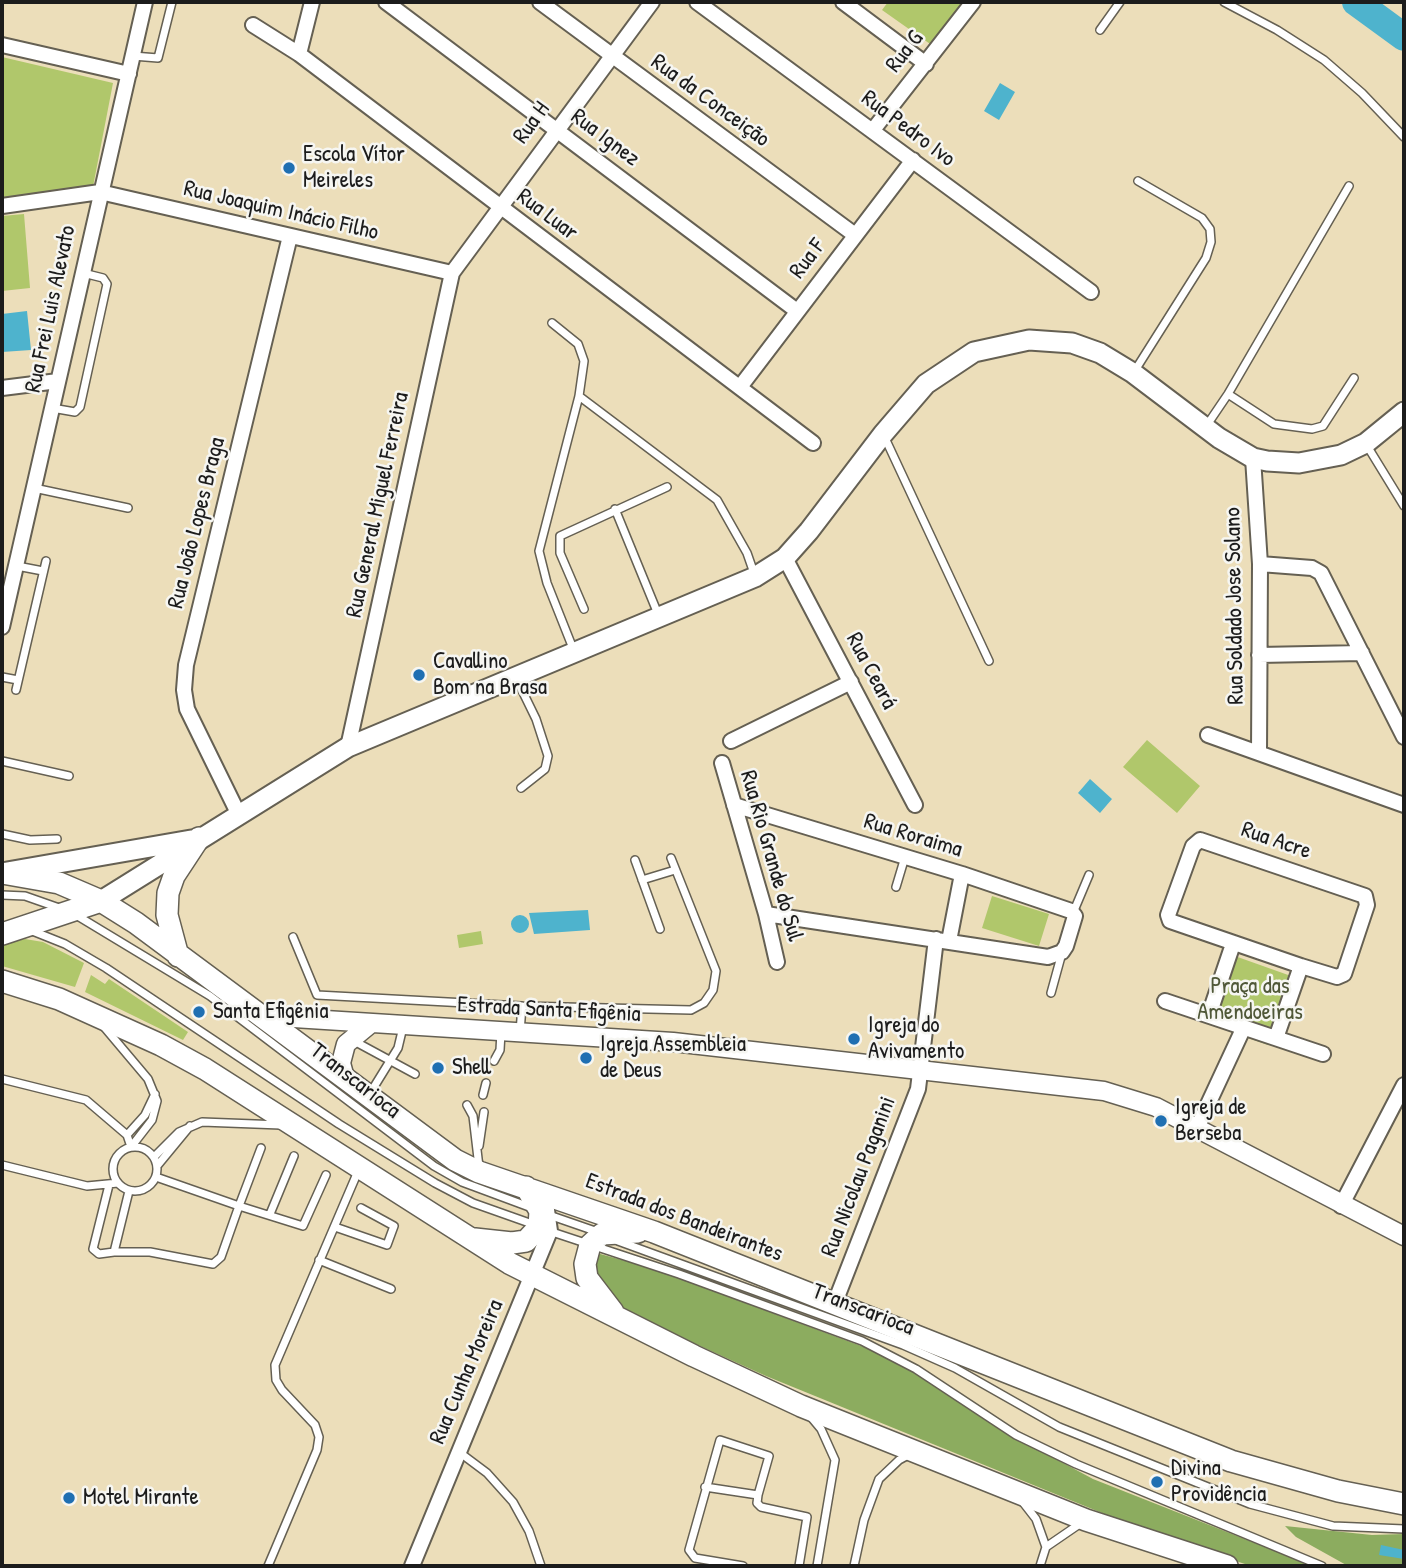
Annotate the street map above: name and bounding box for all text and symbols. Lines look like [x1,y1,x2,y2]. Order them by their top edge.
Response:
street label: Rua G [880,26,930,78]
street label: Rua da Conceição [645,49,775,153]
street label: Rua Pedro Ivo [856,85,960,173]
street label: Rua H [508,97,556,149]
street label: Rua Ignez [565,103,645,173]
place label: Escola Vítor Meireles [303,141,405,195]
marker: Escola Vítor Meireles [281,160,297,176]
street label: Rua Joaquim Inácio Filho [181,175,381,247]
street label: Rua Luar [511,183,583,247]
street label: Rua Frei Luis Alevato [20,223,82,395]
street label: Rua F [784,234,832,284]
street label: Rua General Miguel Ferreira [341,390,415,620]
street label: Rua João Lopes Braga [162,435,232,611]
street label: Rua Soldado Jose Solano [1219,507,1251,705]
street label: Rua Ceará [839,628,903,714]
place label: Cavallino Bom na Brasa [433,648,547,702]
marker: Cavallino Bom na Brasa [411,667,427,683]
street label: Rua Rio Grande do Sul [733,767,809,945]
street label: Rua Roraima [861,808,965,864]
street label: Rua Acre [1237,816,1315,866]
park label: Praça das Amendoeiras [1197,973,1303,1027]
street label: Estrada Santa Efigênia [457,991,641,1029]
place label: Santa Efigênia [213,998,329,1026]
marker: Santa Efigênia [191,1004,207,1020]
place label: Igreja do Avivamento [868,1012,964,1066]
place label: Igreja Assembleia de Deus [600,1031,746,1085]
marker: Igreja do Avivamento [846,1031,862,1047]
street label: Transcarioca [304,1037,406,1125]
marker: Igreja Assembleia de Deus [578,1050,594,1066]
place label: Shell [452,1054,491,1082]
marker: Shell [430,1060,446,1076]
street label: Rua Nicolau Paganini [816,1093,902,1261]
place label: Igreja de Berseba [1175,1094,1246,1148]
marker: Igreja de Berseba [1153,1113,1169,1129]
street label: Estrada dos Bandeirantes [581,1168,787,1268]
street label: Transcarioca [808,1278,918,1342]
street label: Rua Cunha Moreira [424,1296,510,1448]
place label: Divina Providência [1171,1455,1266,1509]
marker: Divina Providência [1149,1474,1165,1490]
place label: Motel Mirante [83,1484,199,1512]
marker: Motel Mirante [61,1490,77,1506]

